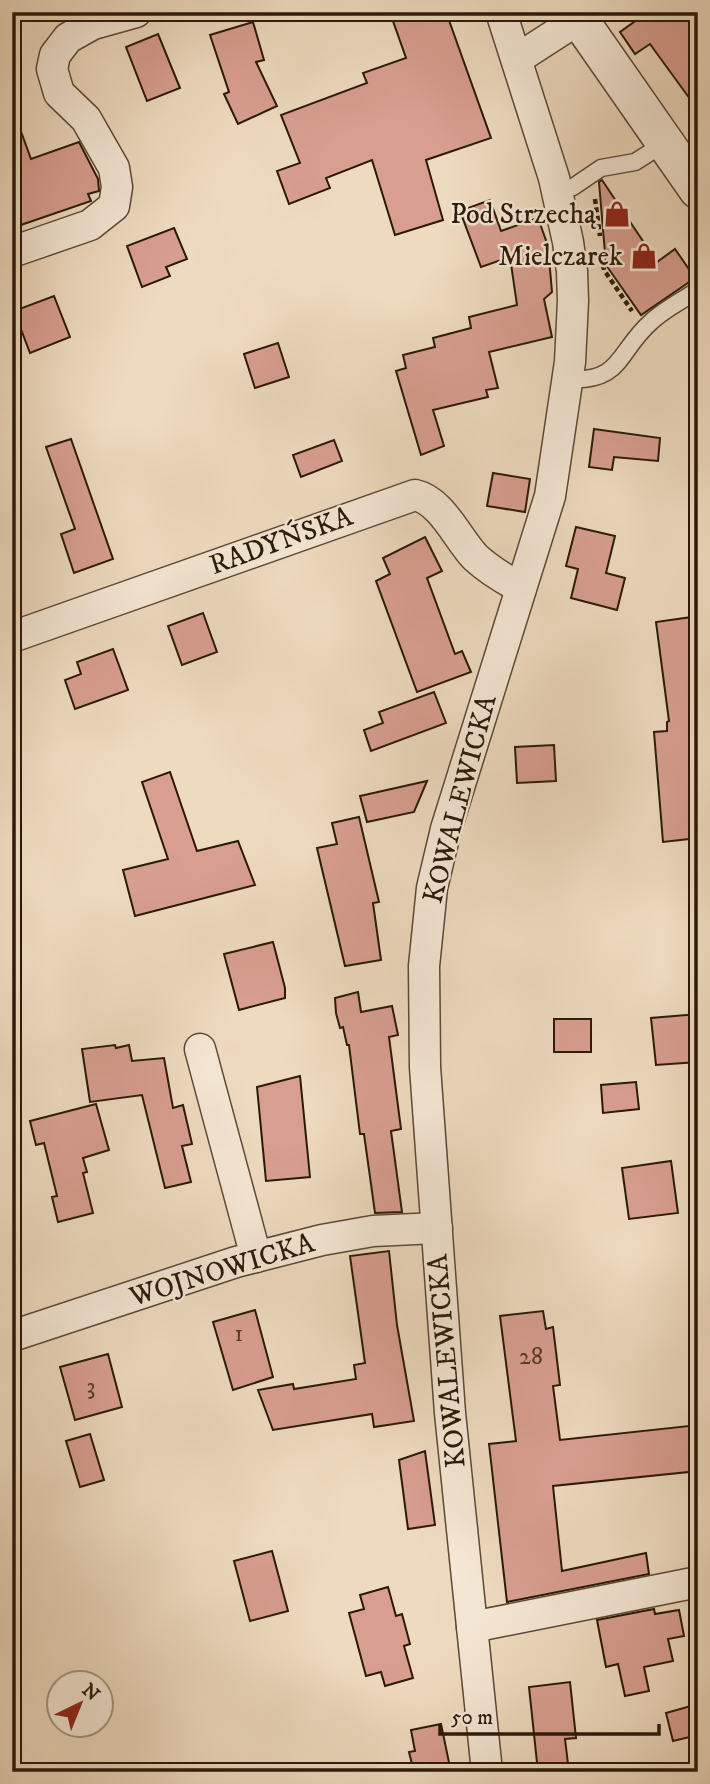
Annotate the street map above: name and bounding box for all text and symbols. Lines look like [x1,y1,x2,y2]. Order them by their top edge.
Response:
place label: Pod Strzechą [450,197,597,232]
shop icon: Pod Strzechą [602,199,632,229]
place label: Mielczarek [498,239,623,274]
shop icon: Mielczarek [629,241,659,271]
street label: RADYŃSKA [204,498,358,583]
street label: KOWALEWICKA [415,690,505,907]
street label: WOJNOWICKA [124,1225,320,1315]
street label: KOWALEWICKA [420,1252,474,1469]
house number: 1 [235,1319,243,1349]
house number: 28 [519,1342,543,1372]
house number: 3 [87,1372,95,1402]
north arrow [46,1668,116,1738]
text: N [77,1679,104,1707]
scale bar [440,1693,659,1737]
text: 50 m [451,1705,493,1731]

